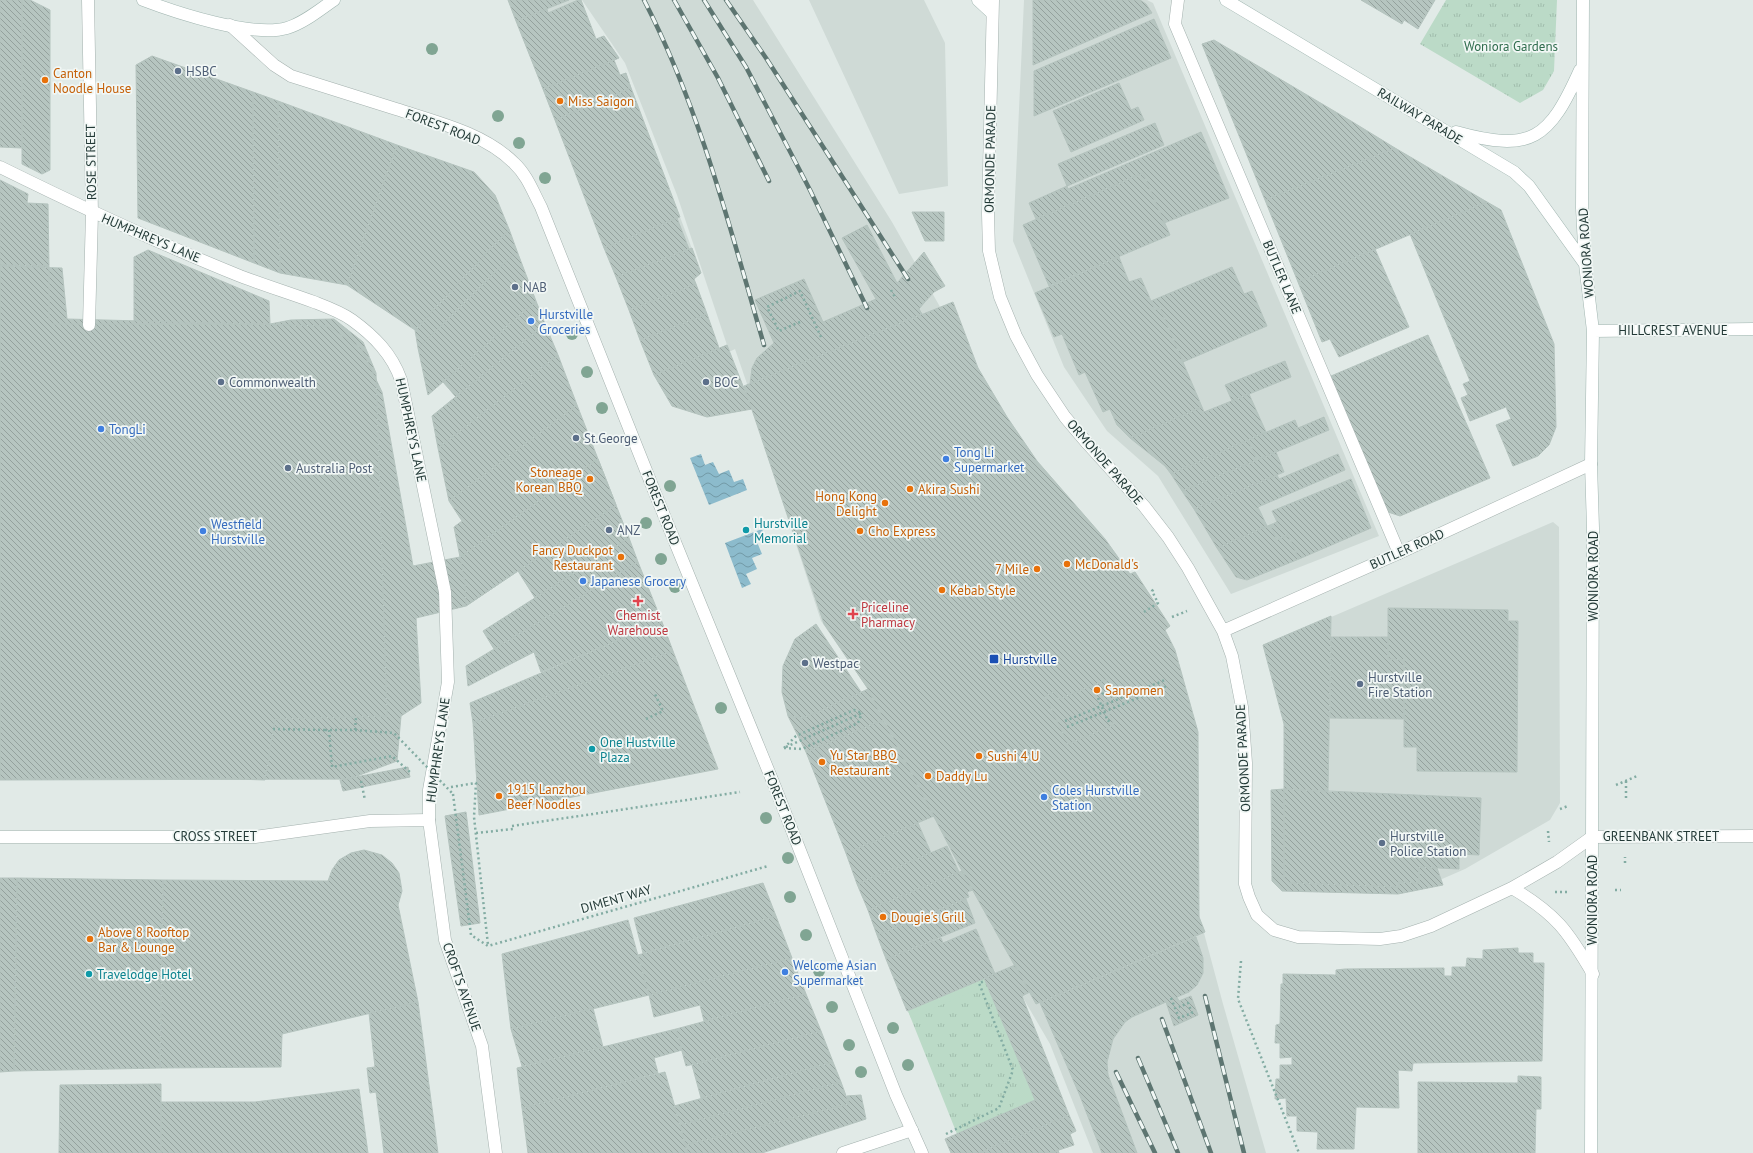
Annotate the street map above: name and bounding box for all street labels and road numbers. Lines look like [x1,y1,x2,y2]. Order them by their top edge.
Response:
street label: RAILWAY PARADE [1374,84,1466,148]
street label: FOREST ROAD [403,105,483,149]
street label: ORMONDE PARADE [981,105,999,213]
street label: ROSE STREET [82,124,100,200]
street label: WONIORA ROAD [1574,207,1598,299]
street label: HUMPHREYS LANE [99,209,203,267]
street label: BUTLER LANE [1259,238,1305,316]
street label: HILLCREST AVENUE [1618,322,1728,339]
street label: HUMPHREYS LANE [392,376,430,484]
street label: ORMONDE PARADE [1063,416,1147,508]
street label: FOREST ROAD [638,468,684,548]
street label: BUTLER ROAD [1367,525,1447,573]
street label: WONIORA ROAD [1585,531,1602,621]
street label: HUMPHREYS LANE [422,696,454,804]
street label: ORMONDE PARADE [1232,704,1254,812]
street label: FOREST ROAD [760,768,806,848]
street label: CROSS STREET [173,828,257,845]
street label: GREENBANK STREET [1603,828,1719,845]
street label: WONIORA ROAD [1584,855,1601,945]
street label: DIMENT WAY [579,881,654,917]
street label: CROFTS AVENUE [439,940,485,1034]

